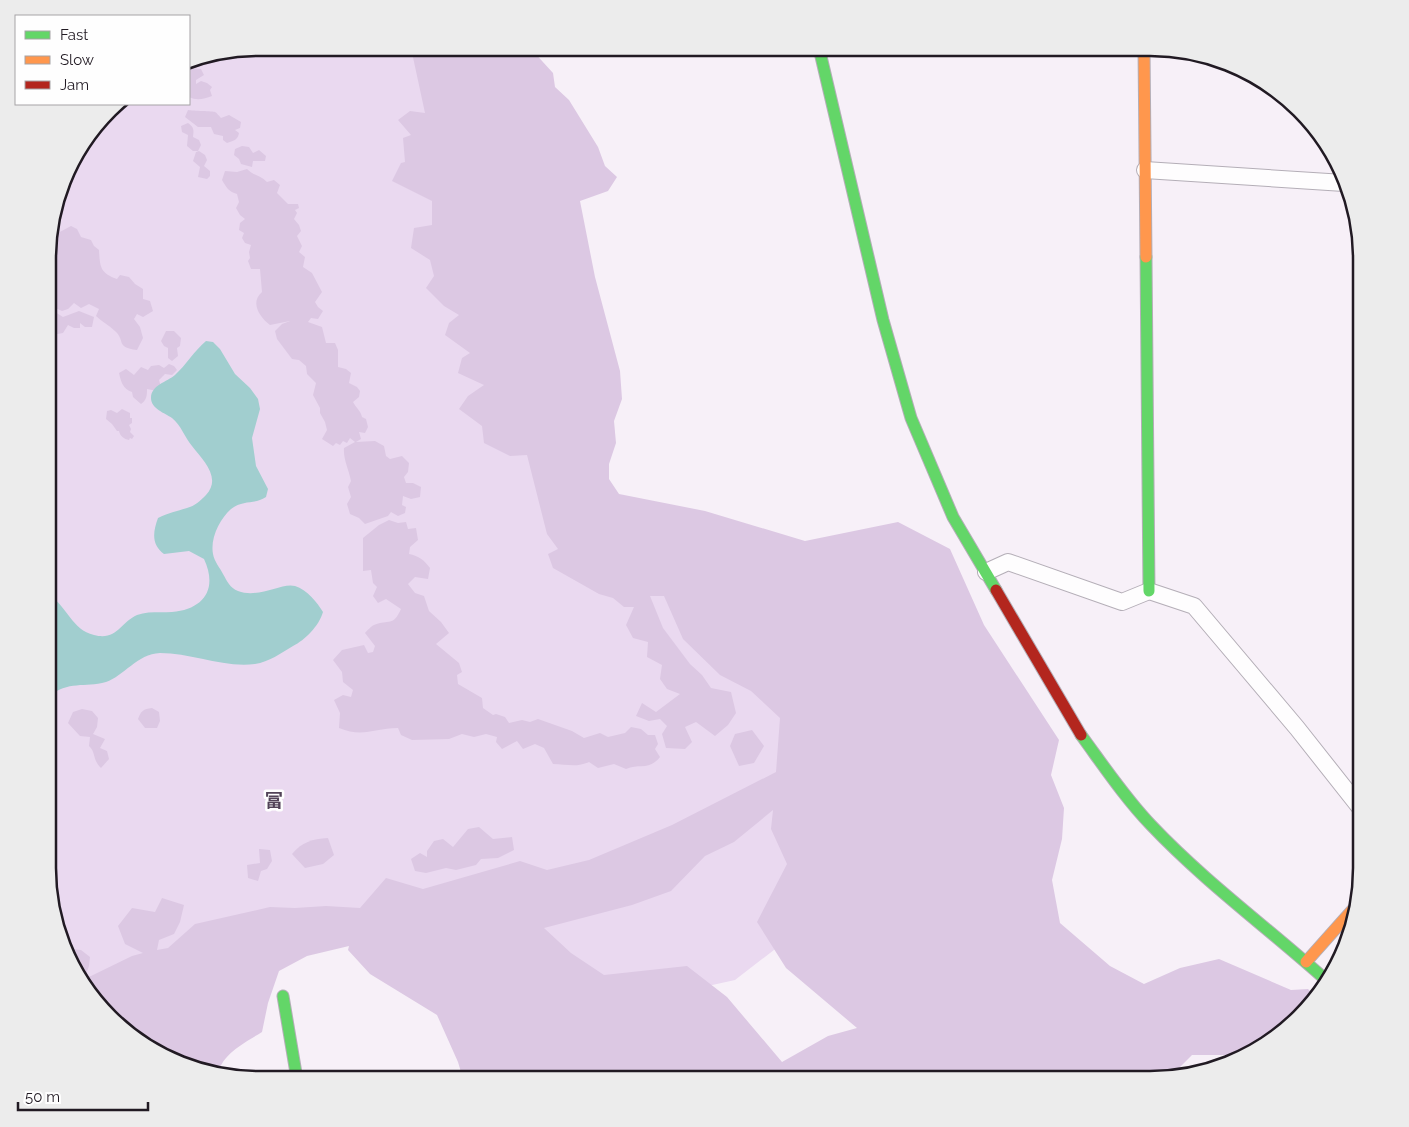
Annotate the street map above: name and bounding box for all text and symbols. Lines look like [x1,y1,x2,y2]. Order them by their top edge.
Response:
legend [15,15,190,105]
text: Fast [60,26,88,44]
text: Slow [60,51,94,69]
text: Jam [60,76,89,94]
district label: 富 [265,790,283,811]
scale bar [18,1080,148,1112]
text: 50 m [25,1088,60,1106]

